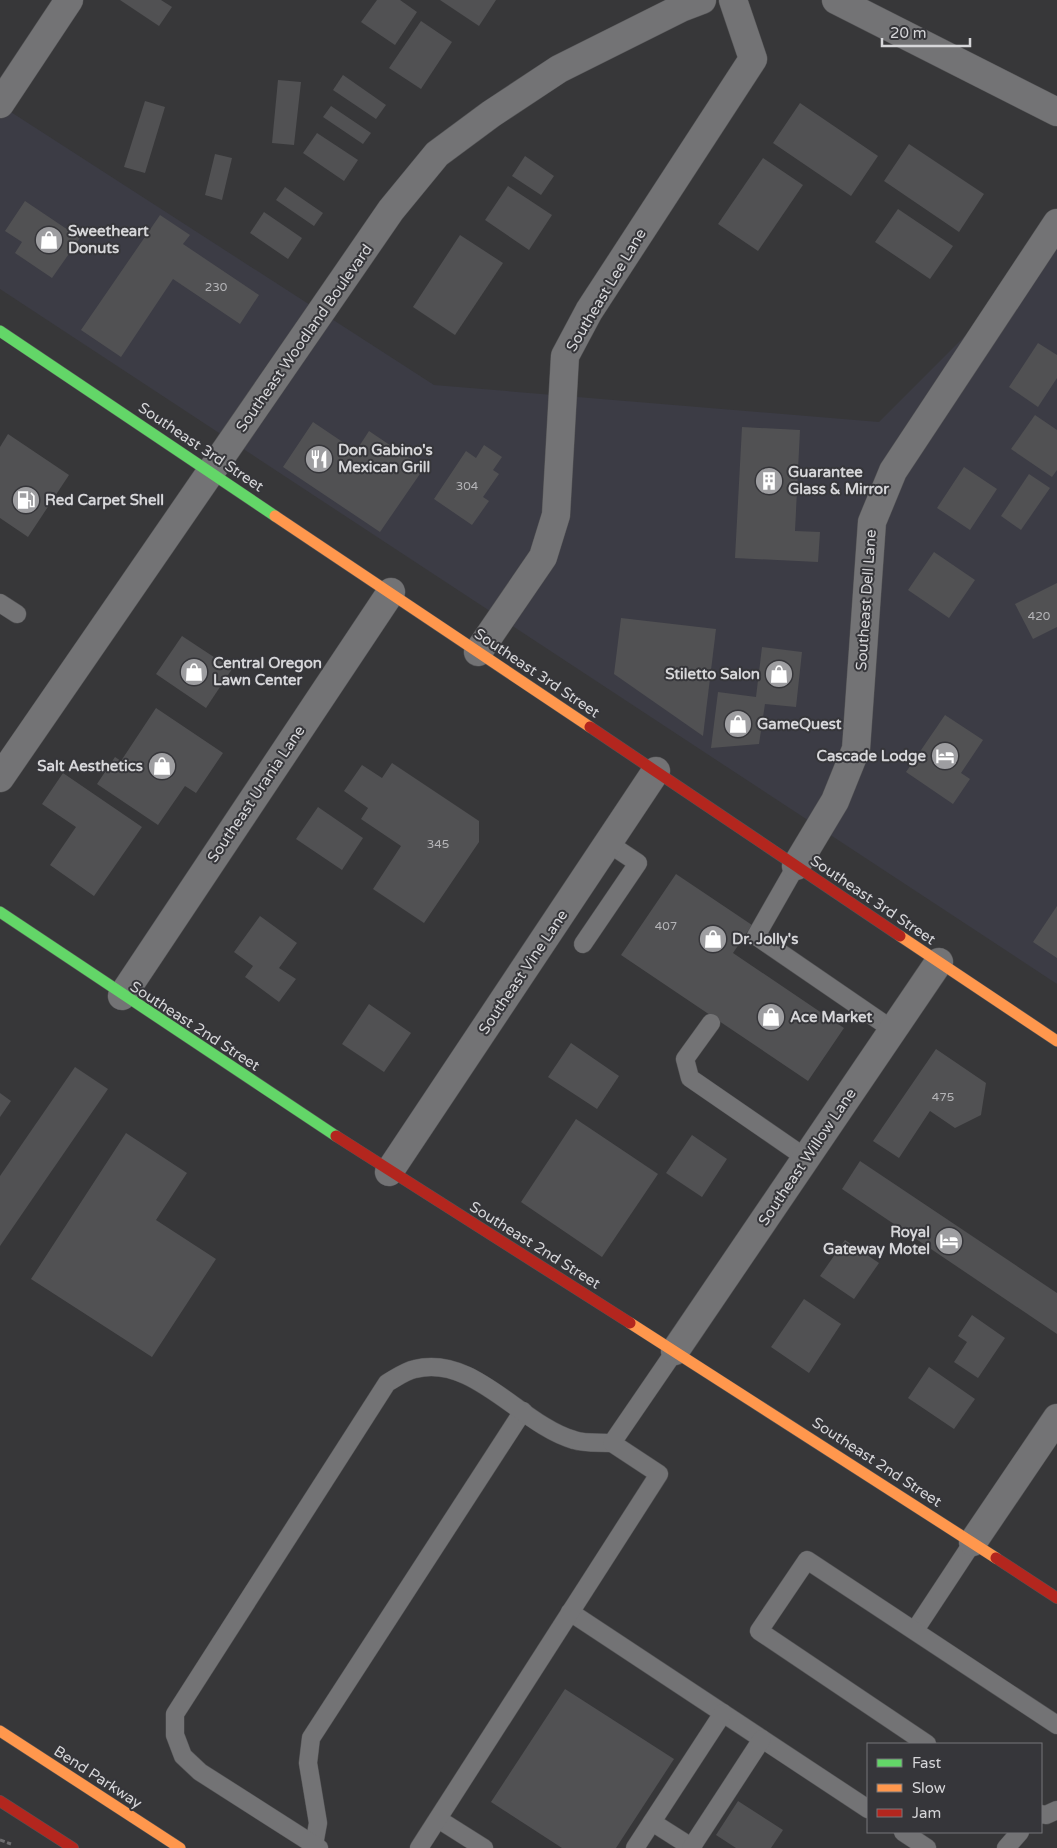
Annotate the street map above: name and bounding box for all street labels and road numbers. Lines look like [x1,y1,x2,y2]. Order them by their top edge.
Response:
street label: Southeast Lee Lane [562,225,650,355]
street label: Southeast Woodland Boulevard [232,241,376,435]
street label: Southeast 3rd Street [135,398,267,496]
street label: Southeast Dell Lane [852,529,880,671]
street label: Southeast 3rd Street [471,624,603,722]
street label: Southeast Urania Lane [203,722,309,866]
street label: Southeast 3rd Street [807,851,939,949]
street label: Southeast Vine Lane [475,906,571,1038]
street label: Southeast 2nd Street [127,977,263,1075]
street label: Southeast Willow Lane [754,1085,860,1229]
street label: Southeast 2nd Street [466,1197,604,1293]
street label: Southeast 2nd Street [809,1413,945,1511]
street label: Bend Parkway [51,1742,145,1812]

